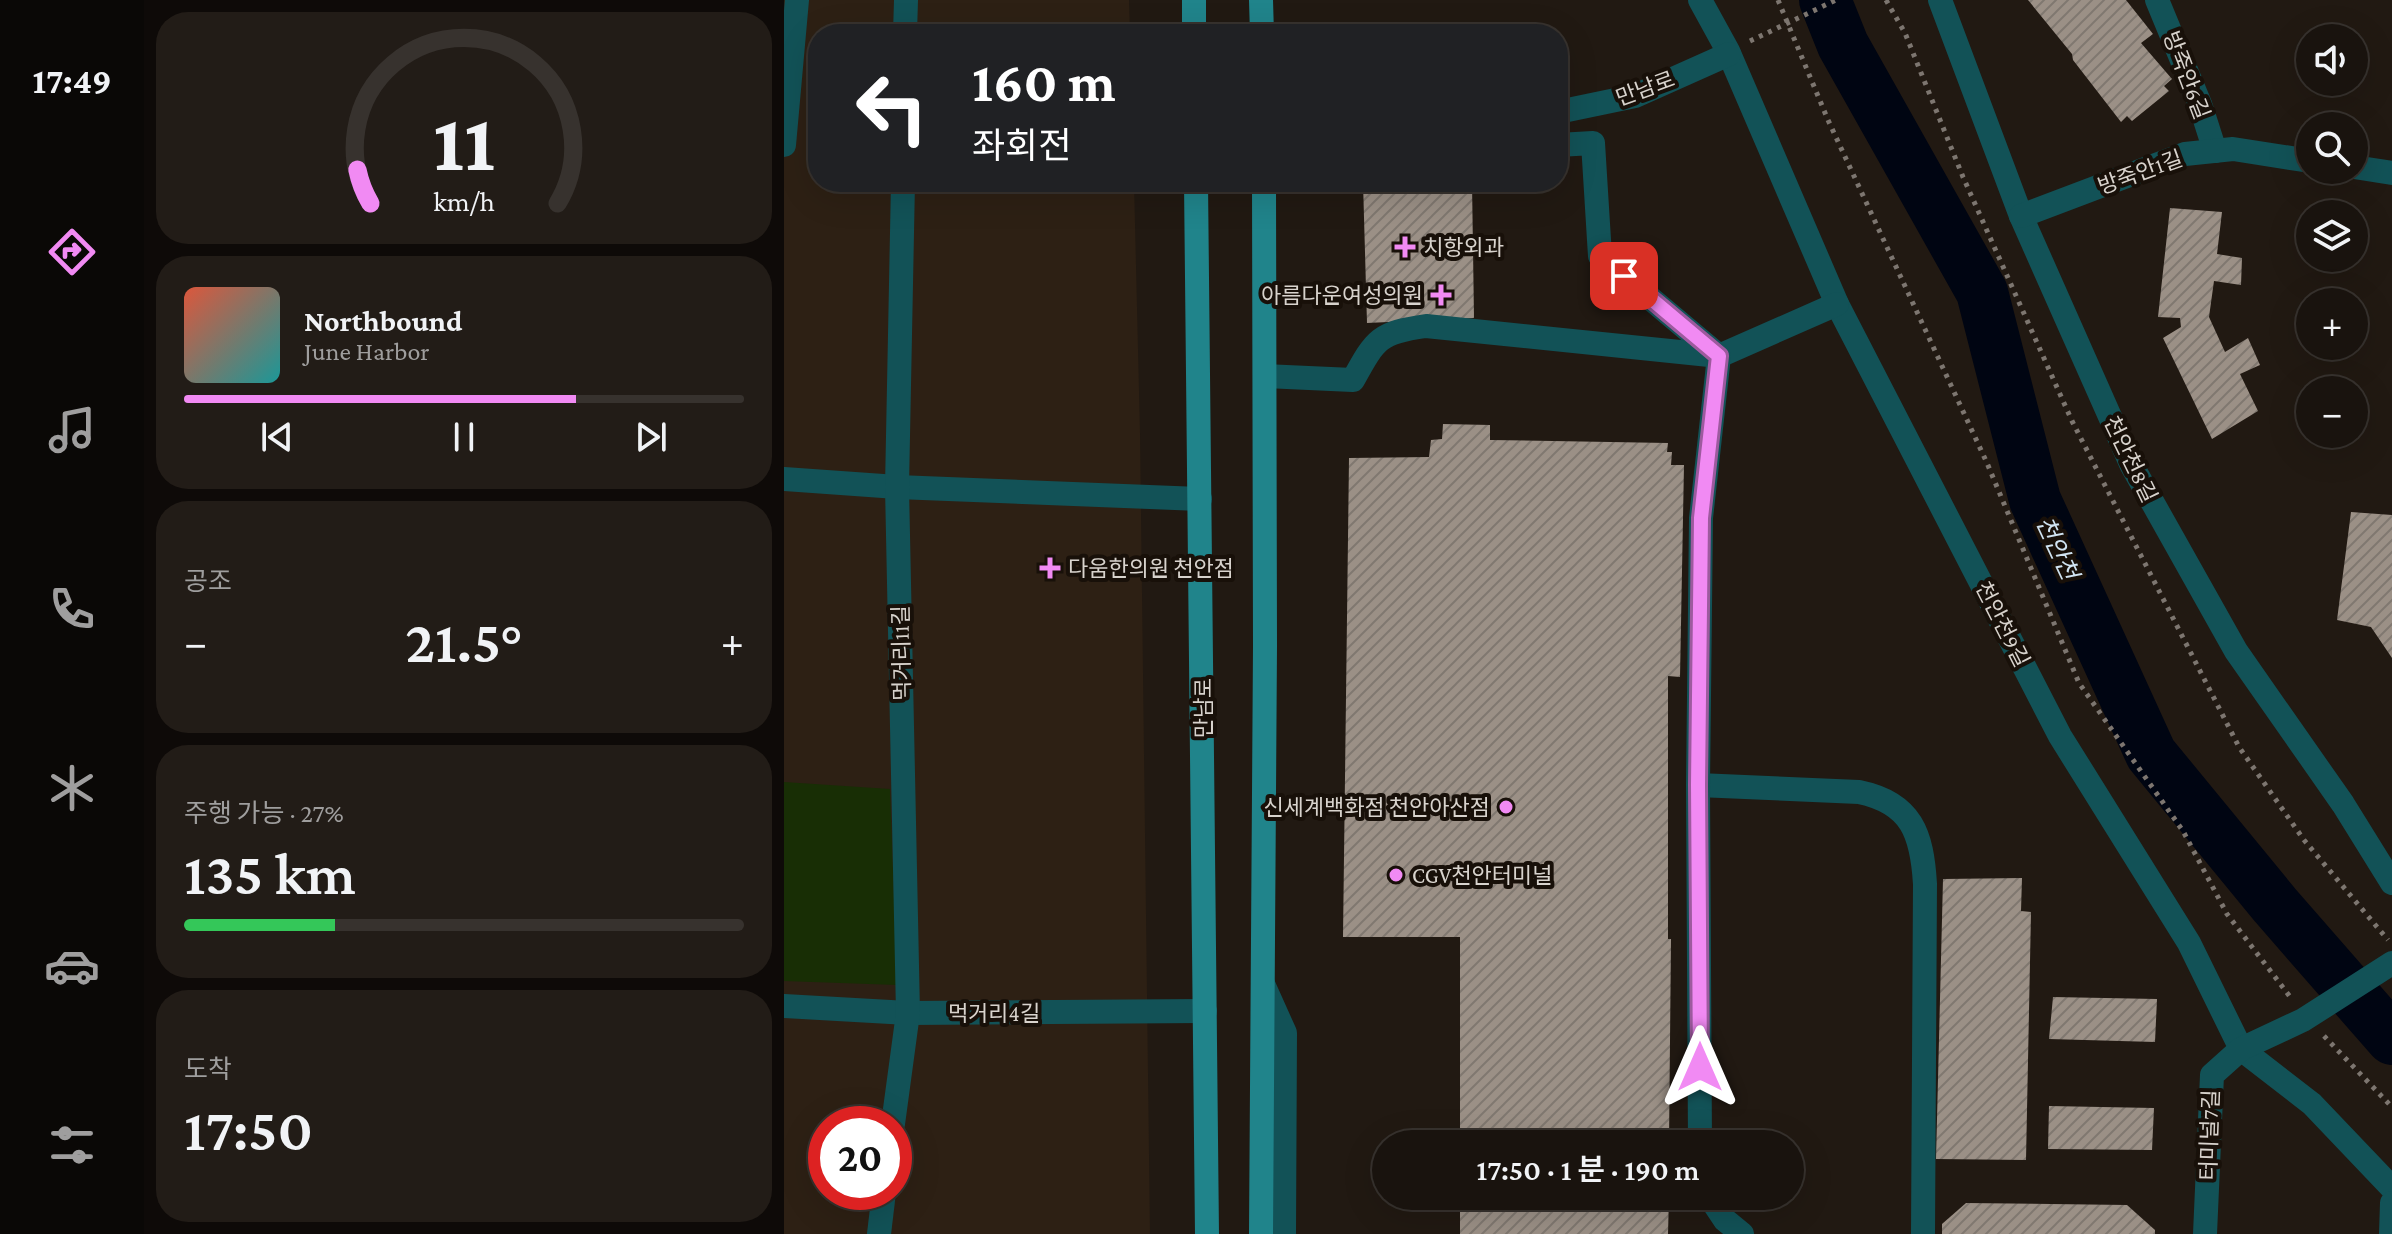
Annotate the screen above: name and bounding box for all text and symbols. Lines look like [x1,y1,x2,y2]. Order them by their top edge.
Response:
map controls [2296,24,2368,448]
button: sound [2296,24,2368,96]
street label: 방죽안6길 [2158,28,2215,123]
text: 160 m [972,51,1116,113]
icon: left [840,56,944,160]
text: 17:49 [32,61,112,101]
street label: 만남로 [1612,66,1678,111]
text: 11 [433,95,495,188]
button: search [2296,112,2368,184]
text: 좌회전 [972,126,1071,166]
street label: 방죽안1길 [2094,146,2186,199]
text: km/h [433,185,495,217]
button: layers [2296,200,2368,272]
icon: directions [44,224,100,280]
place label: 치항외과 [1423,235,1504,260]
marker: 치항외과 [1394,236,1416,258]
pin [1590,242,1658,310]
icon: arrive [1602,254,1646,298]
place label: 아름다운여성의원 [1261,283,1423,308]
marker: 아름다운여성의원 [1430,284,1452,306]
button: + [2296,288,2368,360]
text: Northbound [304,304,462,337]
text: June Harbor [304,337,430,366]
button: − [2296,376,2368,448]
icon: music [44,402,100,458]
street label: 천안천8길 [2099,412,2162,506]
icon: previous [255,415,299,459]
icon: pause [442,415,486,459]
icon: next [629,415,673,459]
water label: 천안천 [2031,512,2085,586]
place label: 다움한의원 천안점 [1068,556,1234,581]
marker: 다움한의원 천안점 [1039,557,1061,579]
text: 공조 [184,567,232,596]
street label: 천안천9길 [1971,578,2035,671]
icon: phone [44,581,100,637]
street label: 먹거리11길 [888,605,915,701]
text: 21.5° [405,608,523,675]
text: − [184,618,207,666]
text: + [721,618,744,666]
street label: 만남로 [1191,678,1216,738]
icon: climate [44,760,100,816]
place label: 신세계백화점 천안아산점 [1263,795,1490,820]
marker: 신세계백화점 천안아산점 [1497,798,1515,816]
text: 주행 가능 · 27% [184,799,344,828]
text: 135 km [184,840,356,907]
place label: CGV천안터미널 [1412,863,1553,888]
marker: CGV천안터미널 [1387,866,1405,884]
icon: car [44,938,100,994]
street label: 먹거리4길 [948,1001,1040,1026]
position arrow [1658,1025,1742,1109]
text: 도착 [184,1055,232,1084]
street label: 터미널7길 [2195,1089,2224,1181]
text: 17:50 [184,1096,313,1163]
speed limit sign: 20 [808,1106,912,1210]
icon: filters [44,1117,100,1173]
text: 17:50 · 1 분 · 190 m [1477,1153,1699,1186]

